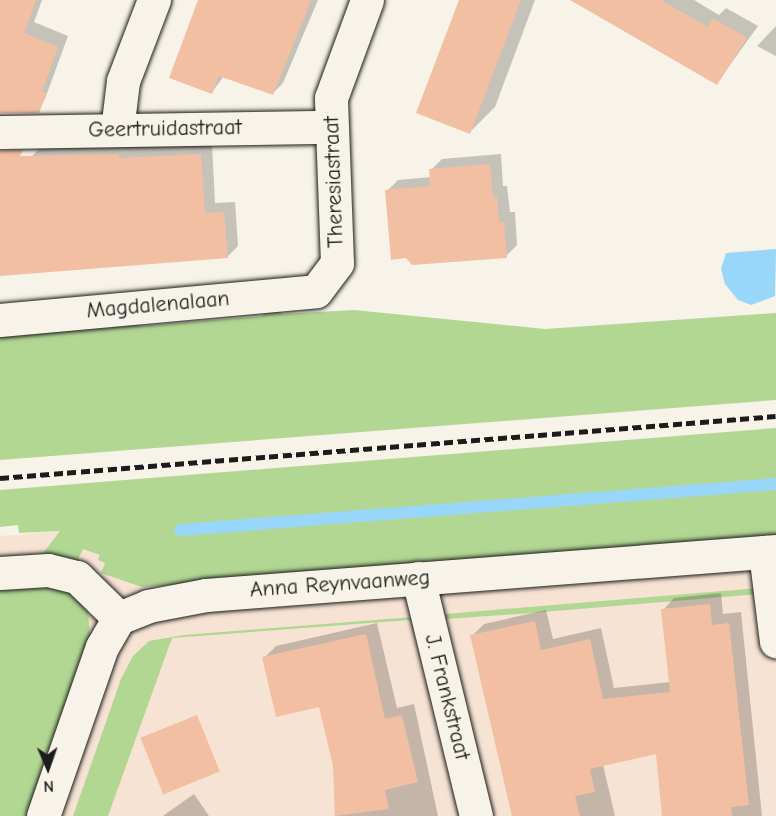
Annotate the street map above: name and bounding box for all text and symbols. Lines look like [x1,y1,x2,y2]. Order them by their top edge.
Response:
street label: Geertruidastraat [88,114,242,144]
street label: Theresiastraat [319,116,349,248]
street label: Magdalenalaan [85,286,231,324]
street label: Anna Reynvaanweg [249,565,431,603]
street label: J. Frankstraat [419,631,475,763]
north arrow [18,738,78,798]
text: N [43,777,54,795]

